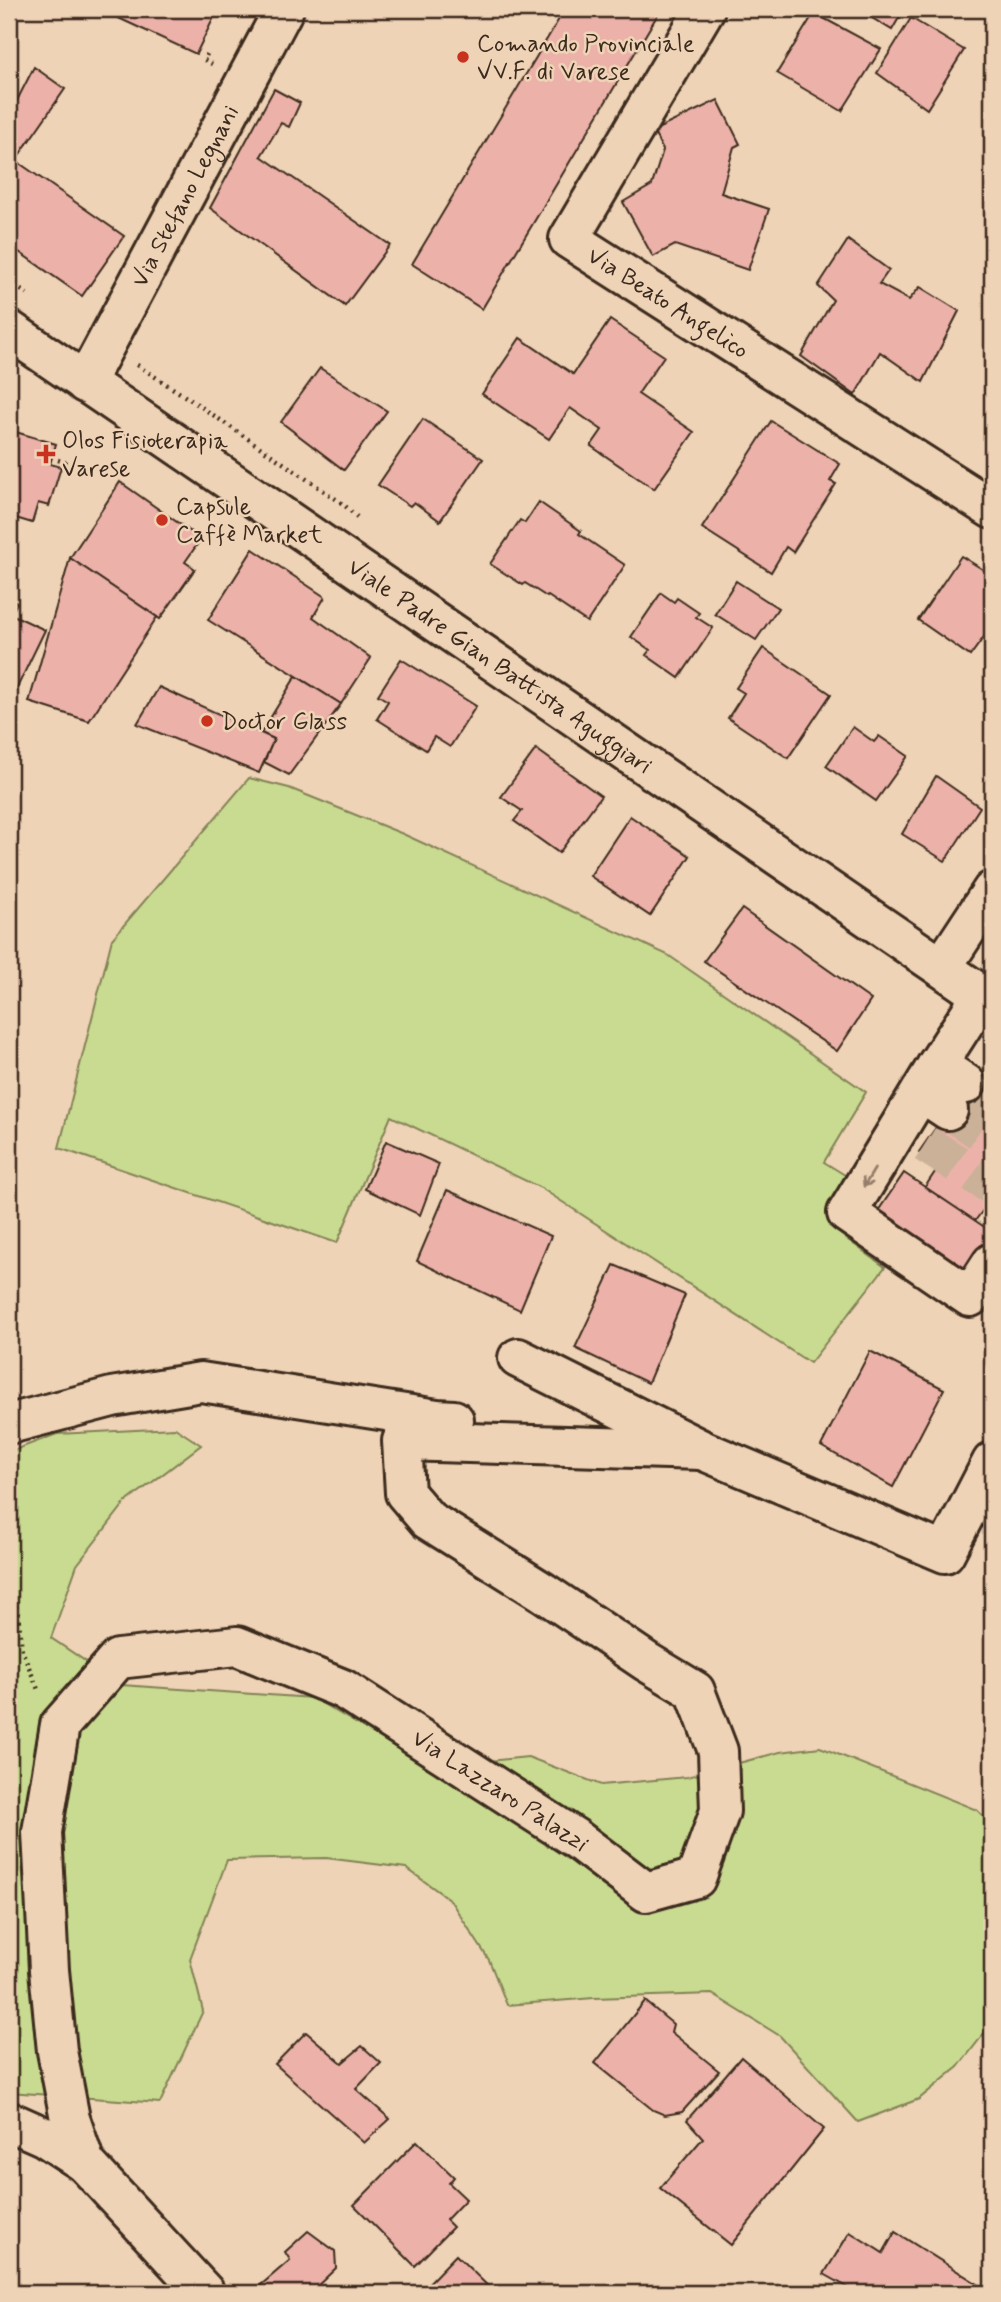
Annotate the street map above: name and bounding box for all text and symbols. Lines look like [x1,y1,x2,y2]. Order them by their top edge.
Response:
place label: Comando Provinciale VV.F. di Varese [477,29,695,88]
marker: Comando Provinciale VV.F. di Varese [455,49,471,65]
street label: Via Stefano Legnani [125,100,247,293]
street label: Via Beato Angelico [581,241,754,367]
place label: Olos Fisioterapia Varese [62,426,228,485]
marker: Olos Fisioterapia Varese [36,444,56,464]
place label: Capsule Caffè Market [176,492,323,551]
marker: Capsule Caffè Market [154,512,170,528]
street label: Viale Padre Gian Battista Aguggiari [341,552,657,782]
place label: Doctor Glass [221,707,347,738]
marker: Doctor Glass [199,713,215,729]
one-way arrow [861,1168,876,1187]
street label: Via Lazzaro Palazzi [406,1723,594,1860]

